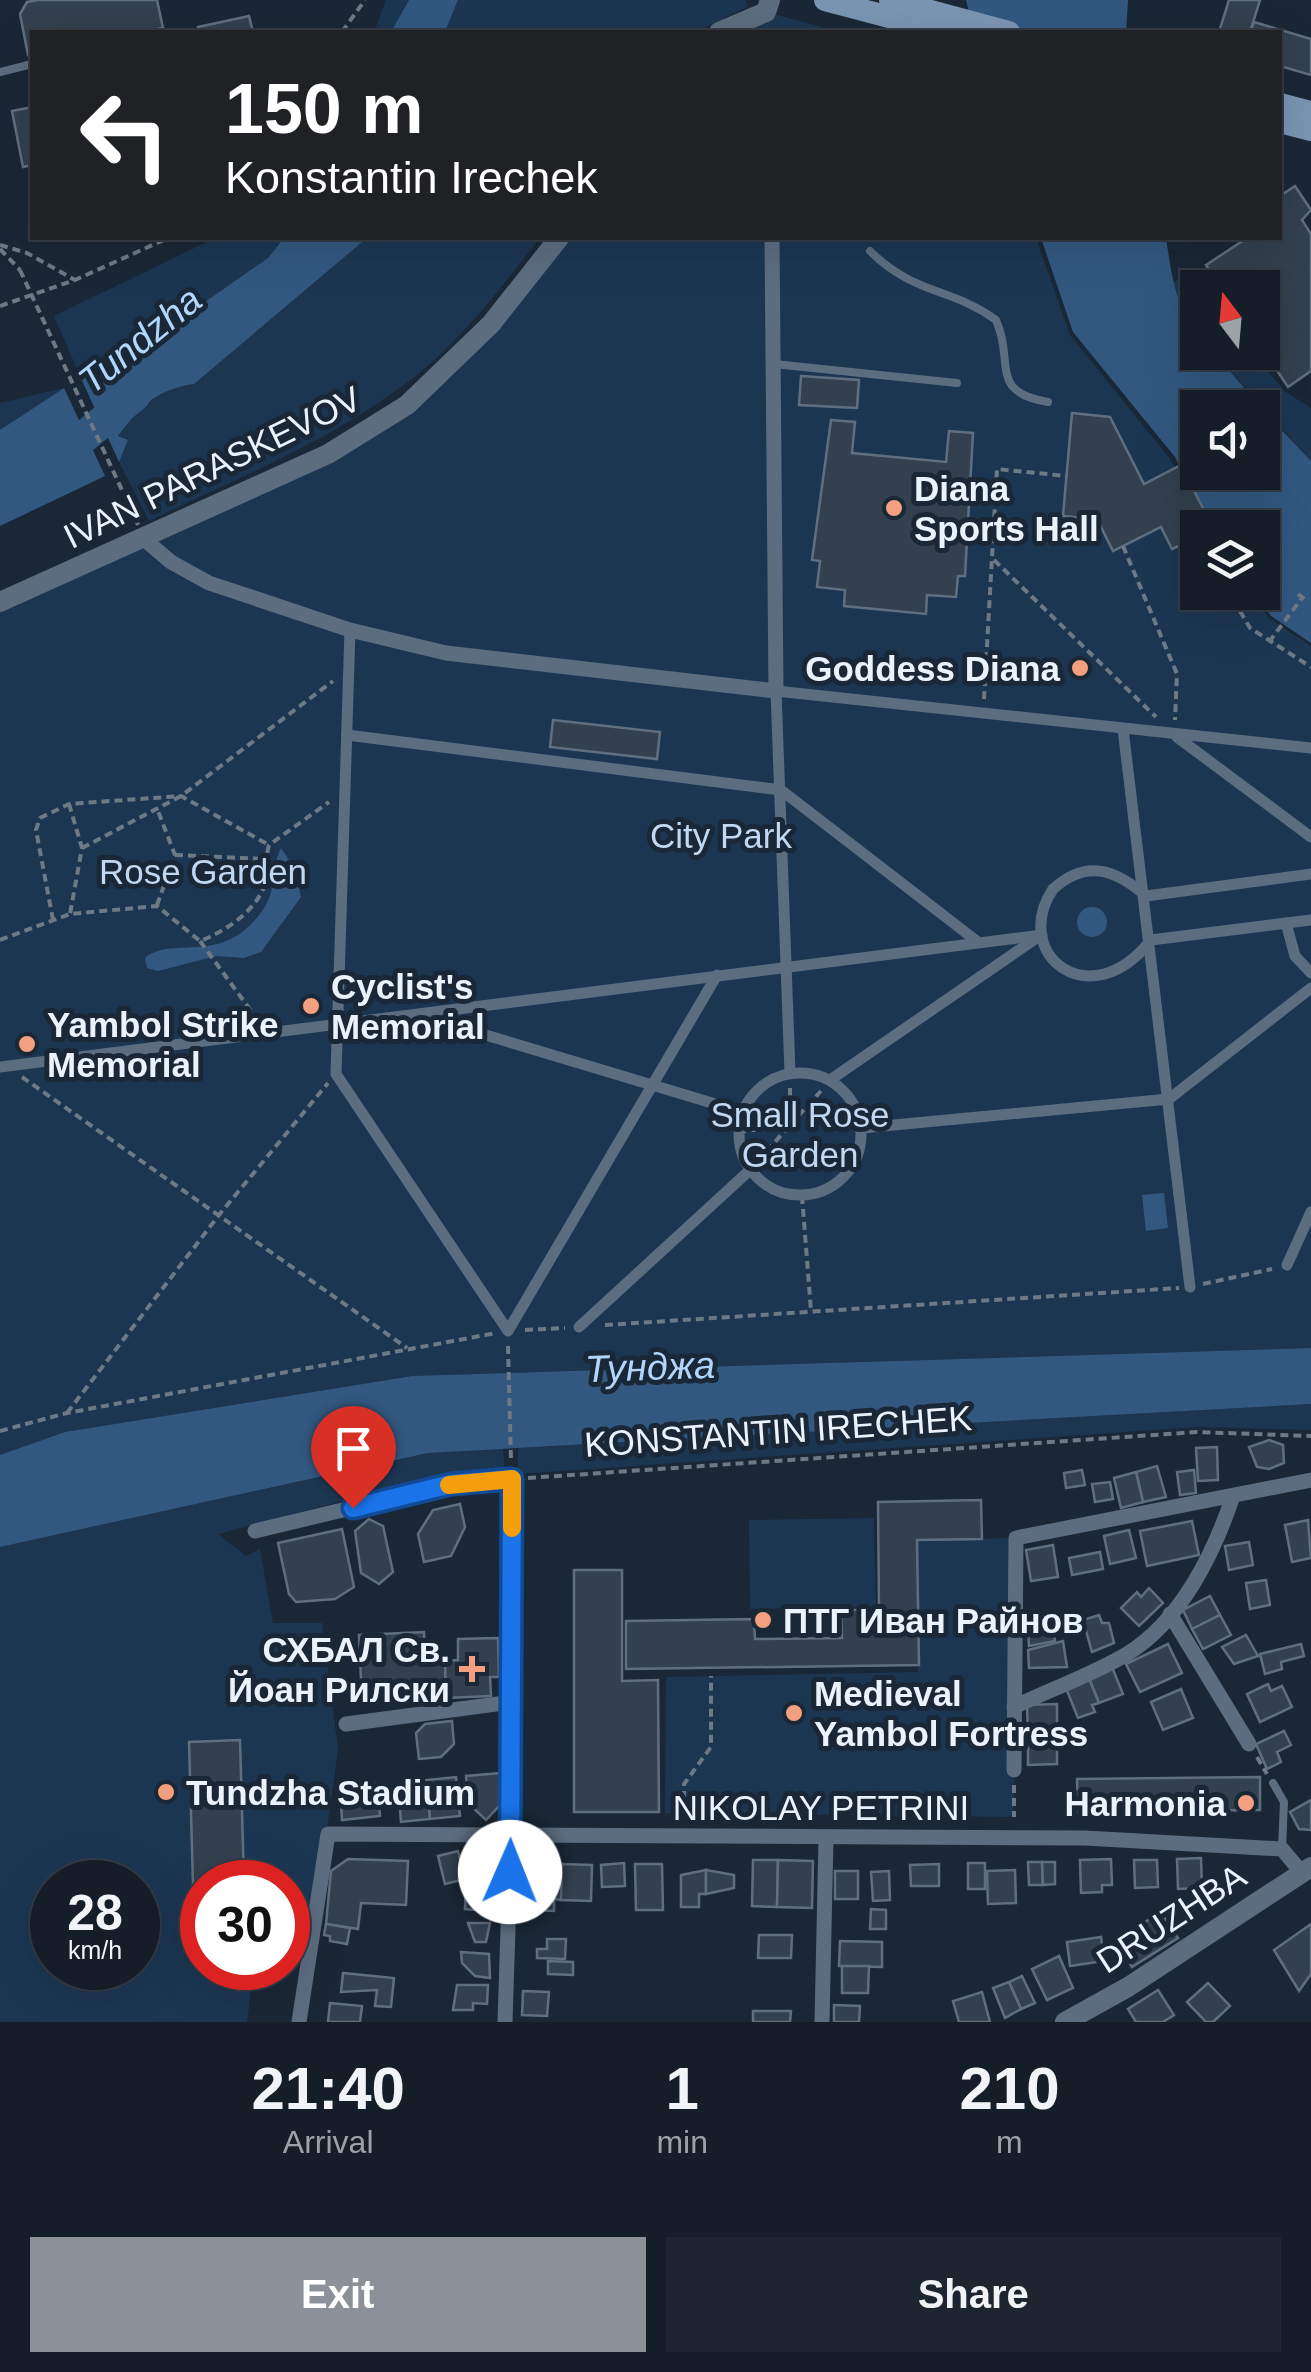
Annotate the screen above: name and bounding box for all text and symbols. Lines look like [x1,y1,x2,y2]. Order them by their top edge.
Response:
icon: left [60,70,190,200]
text: 150 m [225,70,423,148]
text: Konstantin Irechek [225,152,598,203]
north arrow [1180,270,1280,370]
map controls [1180,270,1280,610]
water label: Tundzha [70,278,210,402]
street label: IVAN PARASKEVOV [57,378,367,556]
button: sound [1180,390,1280,490]
place label: Diana Sports Hall [914,469,1099,548]
marker: Diana Sports Hall [883,497,905,519]
button: layers [1180,510,1280,610]
place label: Goddess Diana [805,649,1061,688]
marker: Goddess Diana [1069,657,1091,679]
park label: City Park [650,816,792,855]
park label: Rose Garden [99,852,307,891]
place label: Cyclist's Memorial [331,967,485,1046]
marker: Cyclist's Memorial [300,995,322,1017]
place label: Yambol Strike Memorial [47,1005,278,1084]
marker: Yambol Strike Memorial [16,1033,38,1055]
park label: Small Rose Garden [711,1095,889,1174]
water label: Тунджа [584,1344,716,1390]
street label: KONSTANTIN IRECHEK [583,1398,973,1464]
pin [311,1406,396,1509]
icon: arrive [326,1421,381,1476]
place label: ПТГ Иван Райнов [783,1601,1084,1640]
marker: ПТГ Иван Райнов [752,1609,774,1631]
place label: СХБАЛ Св. Йоан Рилски [228,1630,450,1709]
marker: СХБАЛ Св. Йоан Рилски [459,1656,485,1682]
place label: Medieval Yambol Fortress [814,1674,1088,1753]
marker: Medieval Yambol Fortress [783,1702,805,1724]
place label: Tundzha Stadium [186,1773,475,1812]
marker: Tundzha Stadium [155,1781,177,1803]
place label: Harmonia [1065,1784,1227,1823]
street label: NIKOLAY PETRINI [673,1788,969,1827]
marker: Harmonia [1235,1792,1257,1814]
position arrow [458,1820,562,1924]
street label: DRUZHBA [1089,1855,1253,1980]
speed limit sign: 30 [180,1860,310,1990]
text: 28 [67,1885,123,1941]
text: km/h [68,1936,122,1964]
text: 21:40 [251,2055,405,2122]
text: 1 [665,2055,699,2122]
text: 210 [959,2055,1060,2122]
text: Arrival [283,2124,374,2160]
text: min [656,2124,708,2160]
text: m [996,2124,1023,2160]
button: Exit [30,2237,646,2352]
button: Share [666,2237,1281,2352]

